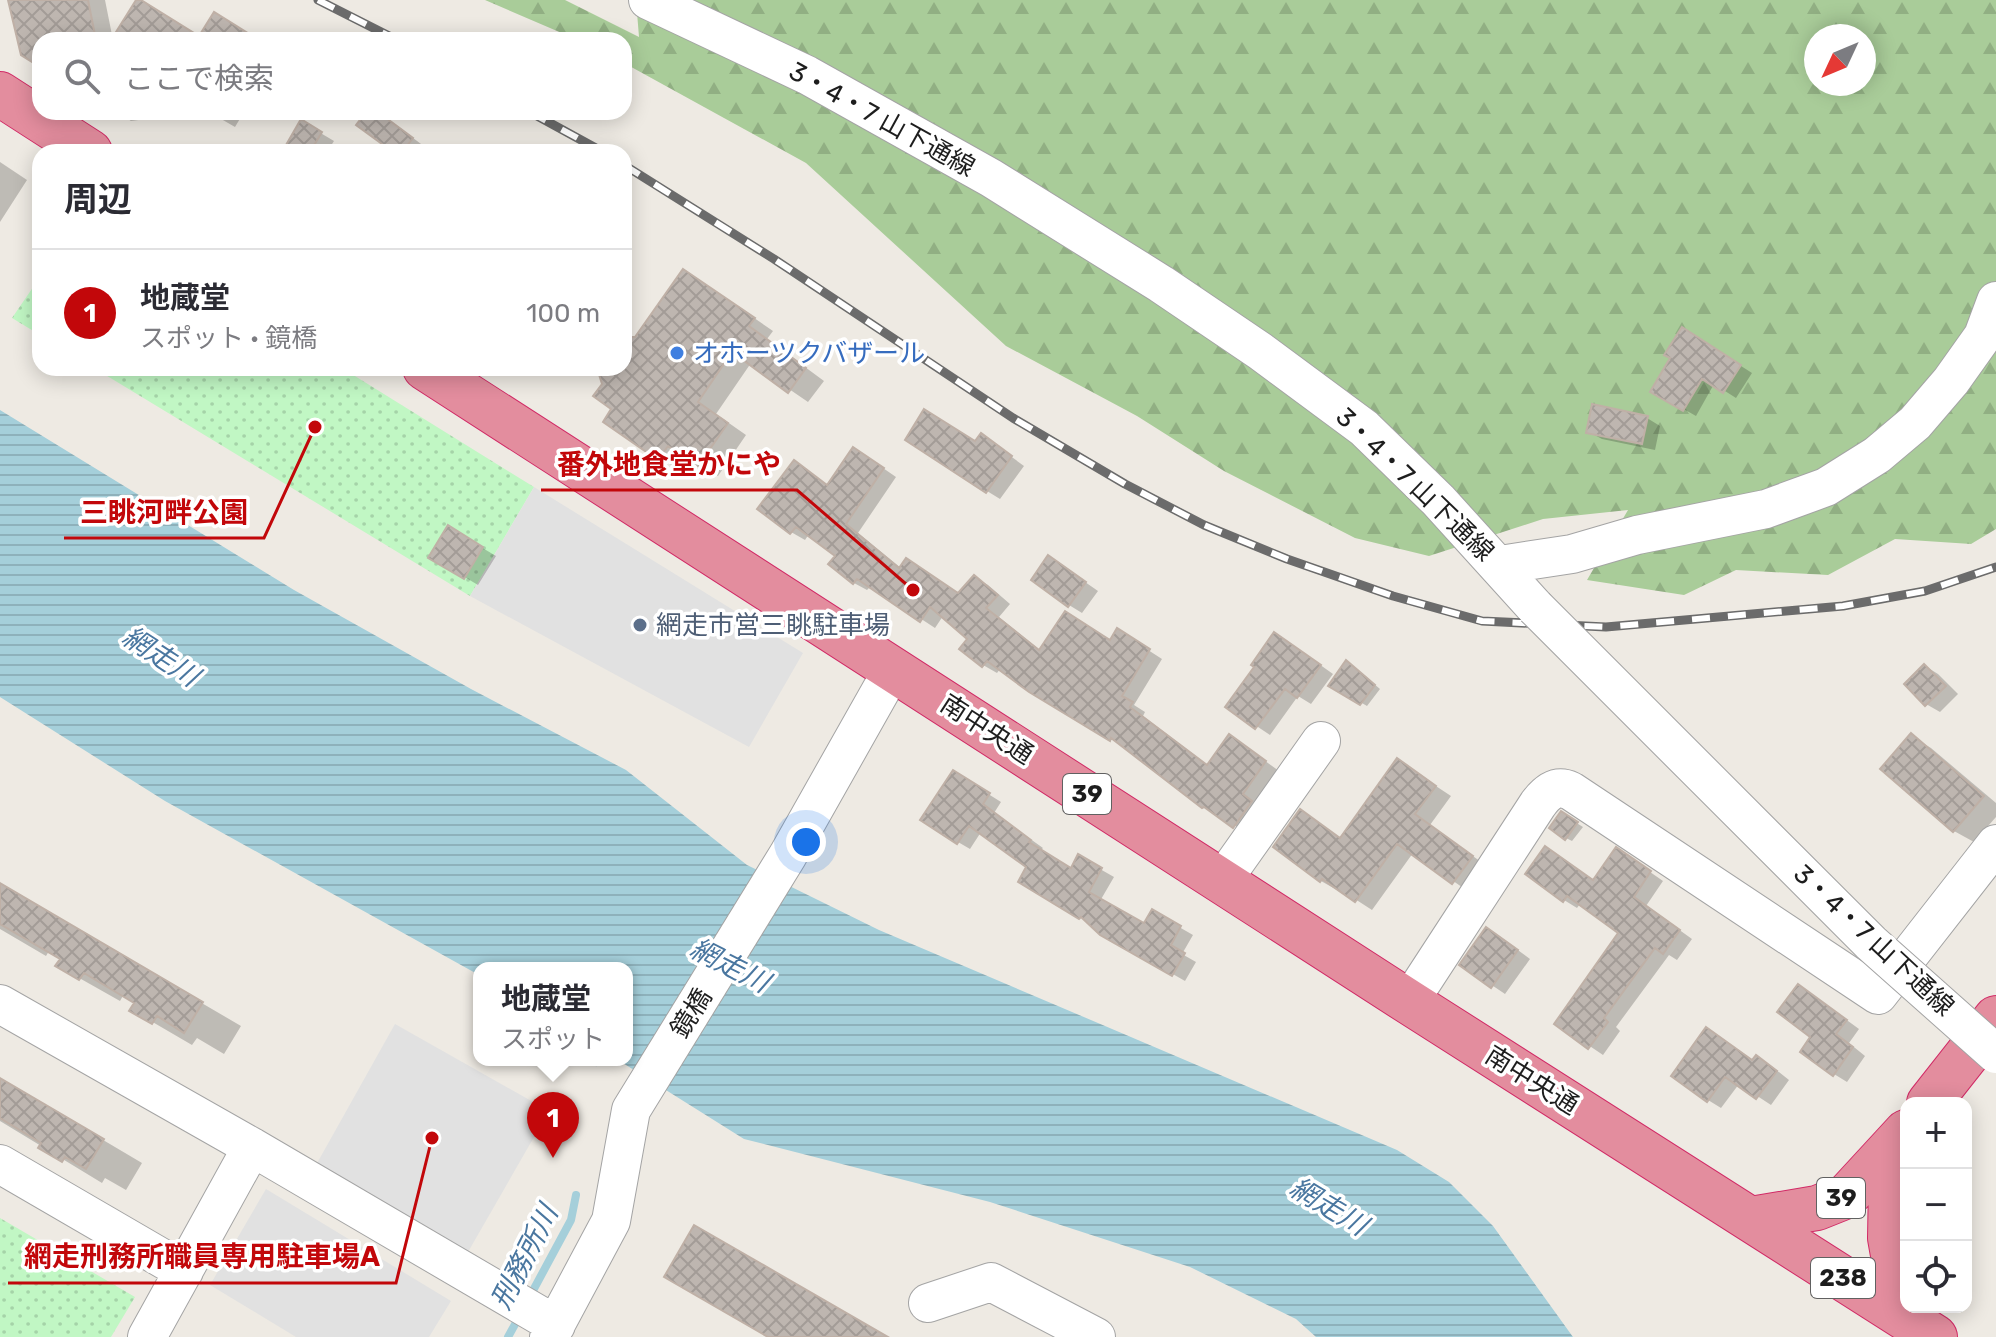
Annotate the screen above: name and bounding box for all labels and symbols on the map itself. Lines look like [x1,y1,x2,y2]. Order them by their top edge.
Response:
north arrow [1804,24,1876,96]
street label: 3・4・7 山下通線 [784,56,980,183]
place label: オホーツクバザール [693,338,925,369]
marker: オホーツクバザール [668,344,686,362]
street label: 3・4・7 山下通線 [1329,401,1500,568]
callout: 番外地食堂かにや [541,438,797,490]
text: 番外地食堂かにや [557,448,781,481]
callout: 三眺河畔公園 [64,486,264,538]
text: 三眺河畔公園 [80,496,248,529]
place label: 網走市営三眺駐車場 [656,610,890,641]
marker: 網走市営三眺駐車場 [631,616,649,634]
water label: 網走川 [117,620,207,695]
street label: 南中央通 [935,688,1039,771]
road number: 39 [1063,774,1111,814]
your location [786,822,826,862]
street label: 3・4・7 山下通線 [1787,858,1960,1022]
water label: 網走川 [685,932,777,1001]
street label: 鏡橋 [664,983,718,1044]
street label: 南中央通 [1479,1040,1584,1121]
pin: 1 [527,1092,579,1158]
water label: 網走川 [1284,1171,1376,1244]
road number: 39 [1817,1178,1865,1218]
water label: 刑務所川 [484,1197,566,1315]
callout: 網走刑務所職員専用駐車場A [8,1231,396,1283]
text: 網走刑務所職員専用駐車場A [24,1240,380,1273]
road number: 238 [1811,1258,1875,1298]

